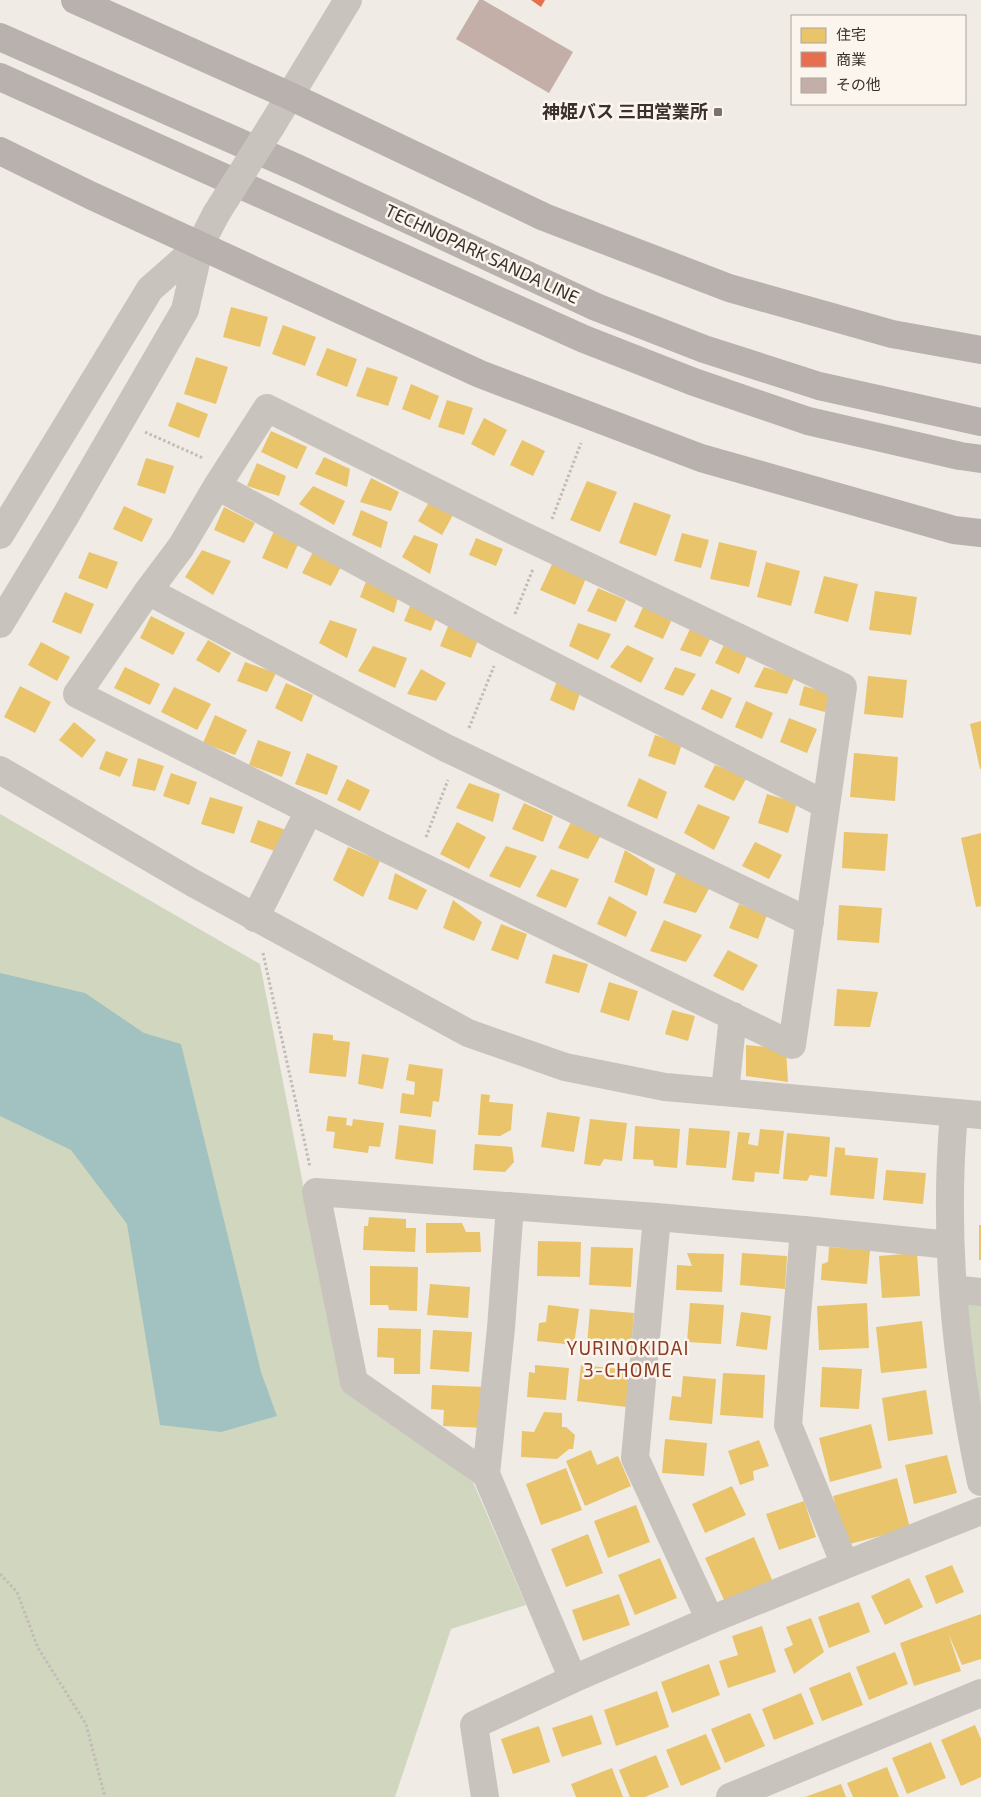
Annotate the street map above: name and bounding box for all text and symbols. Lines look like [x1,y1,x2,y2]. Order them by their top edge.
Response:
legend [791,15,966,105]
text: 住宅 [836,25,866,43]
text: 商業 [836,50,866,68]
text: その他 [836,75,881,93]
place label: 神姫バス 三田営業所 [542,100,708,122]
marker: 神姫バス 三田営業所 [712,106,724,118]
street label: TECHNOPARK SANDA LINE [382,198,583,308]
district label: YURINOKIDAI 3-CHOME [567,1336,689,1381]

